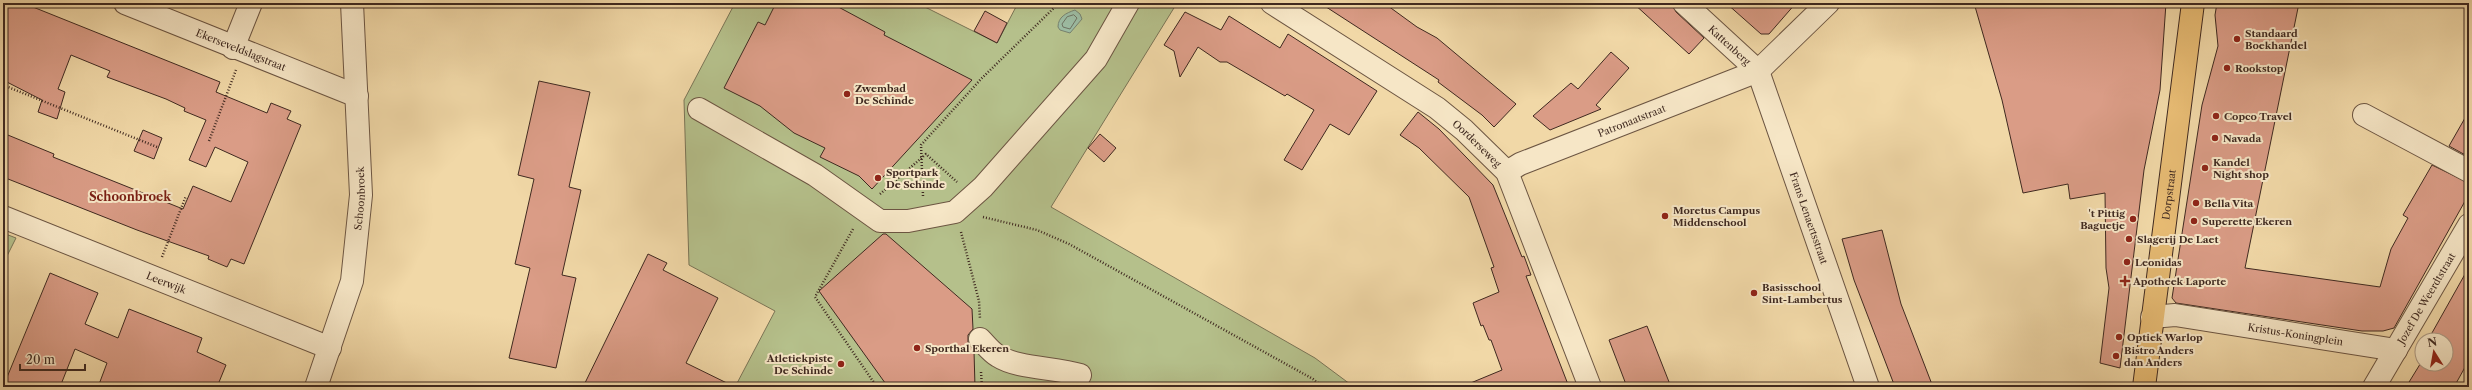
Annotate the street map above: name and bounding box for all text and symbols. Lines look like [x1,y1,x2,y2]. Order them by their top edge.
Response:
street label: Kattenberg [1706,22,1754,68]
street label: Ekerseveldslagstraat [194,26,288,74]
place label: Standaard Boekhandel [2245,27,2307,52]
marker: Standaard Boekhandel [2232,34,2242,44]
place label: Rookstop [2235,62,2284,75]
marker: Rookstop [2222,63,2232,73]
place label: Zwembad De Schinde [855,82,914,107]
marker: Zwembad De Schinde [842,89,852,99]
street label: Patronaatstraat [1596,101,1668,140]
place label: Copco Travel [2224,110,2293,123]
marker: Copco Travel [2211,111,2221,121]
street label: Oorderseweg [1450,117,1505,170]
place label: Navada [2223,132,2261,145]
marker: Navada [2210,133,2220,143]
place label: Kandel Night shop [2213,156,2269,181]
marker: Kandel Night shop [2200,163,2210,173]
street label: Schoonbroek [351,165,368,231]
place label: Sportpark De Schinde [886,166,945,191]
street label: Dorpstraat [2159,168,2178,221]
street label: Frans Lenaertsstraat [1787,170,1831,266]
marker: Sportpark De Schinde [873,173,883,183]
district label: Schoonbroek [89,189,172,204]
place label: Bella Vita [2204,197,2253,210]
marker: Bella Vita [2191,198,2201,208]
place label: Moretus Campus Middenschool [1673,204,1760,229]
place label: 't Pittig Baguetje [2080,207,2125,232]
marker: Moretus Campus Middenschool [1660,211,1670,221]
marker: 't Pittig Baguetje [2128,214,2138,224]
place label: Superette Ekeren [2202,215,2292,228]
marker: Superette Ekeren [2189,216,2199,226]
place label: Slagerij De Laet [2137,233,2219,246]
marker: Slagerij De Laet [2124,234,2134,244]
street label: Jozef De Weerdtstraat [2393,250,2458,348]
place label: Leonidas [2135,256,2182,269]
marker: Leonidas [2122,257,2132,267]
street label: Leerwijk [144,269,189,297]
place label: Apotheek Laporte [2132,275,2226,288]
marker: Apotheek Laporte [2120,276,2130,286]
place label: Basisschool Sint-Lambertus [1762,281,1843,306]
marker: Basisschool Sint-Lambertus [1749,288,1759,298]
street label: Kristus-Koningplein [2247,320,2345,348]
place label: Optiek Warlop [2127,331,2203,344]
marker: Optiek Warlop [2114,332,2124,342]
north arrow [2414,332,2454,372]
text: N [2426,334,2439,350]
place label: Sporthal Ekeren [925,342,1009,355]
marker: Sporthal Ekeren [912,343,922,353]
place label: Bistro Anders dan Anders [2124,344,2194,369]
scale bar [20,346,85,372]
marker: Bistro Anders dan Anders [2111,351,2121,361]
text: 20 m [26,352,55,367]
place label: Atletiekpiste De Schinde [766,352,833,377]
marker: Atletiekpiste De Schinde [836,359,846,369]

